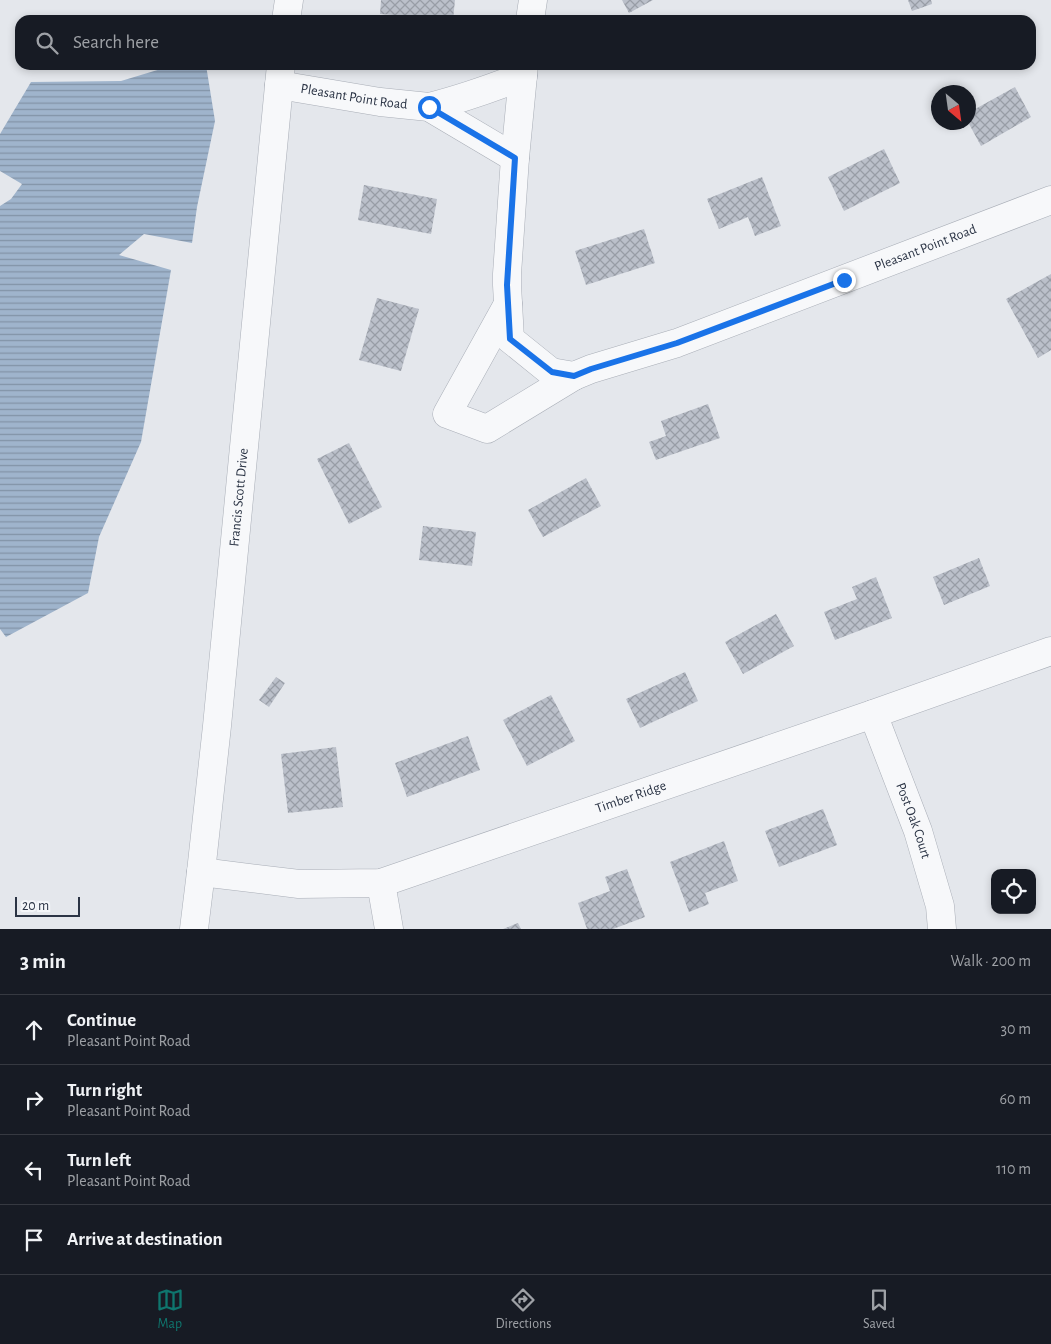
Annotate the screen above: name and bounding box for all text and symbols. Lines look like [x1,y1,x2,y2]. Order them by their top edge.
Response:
search box [15,15,1036,70]
icon: search [33,29,61,57]
text: Search here [73,33,159,52]
street label: Pleasant Point Road [299,82,408,112]
north arrow [931,85,976,130]
route start [418,96,441,119]
street label: Pleasant Point Road [872,222,978,274]
route end [833,269,856,292]
street label: Francis Scott Drive [227,448,251,547]
street label: Timber Ridge [594,779,668,816]
street label: Post Oak Court [893,781,933,861]
map controls [991,869,1036,914]
button: locate [991,869,1036,914]
scale bar [15,894,80,917]
text: 20 m [22,899,49,913]
text: 3 min [20,951,66,972]
text: Walk · 200 m [950,953,1031,969]
text: Continue [67,1011,136,1030]
icon: ahead [20,1016,48,1044]
text: 30 m [1001,1021,1031,1037]
text: Pleasant Point Road [67,1033,190,1049]
text: Turn right [67,1081,142,1100]
icon: right [20,1086,48,1114]
text: 60 m [1000,1091,1031,1107]
text: Pleasant Point Road [67,1103,190,1119]
text: Turn left [67,1151,131,1170]
icon: left [20,1156,48,1184]
text: 110 m [996,1161,1031,1177]
text: Pleasant Point Road [67,1173,190,1189]
icon: arrive [20,1226,48,1254]
text: Arrive at destination [67,1230,223,1249]
tab: Map [156,1286,184,1333]
tab: Directions [496,1286,551,1333]
tab: Saved [863,1286,895,1333]

